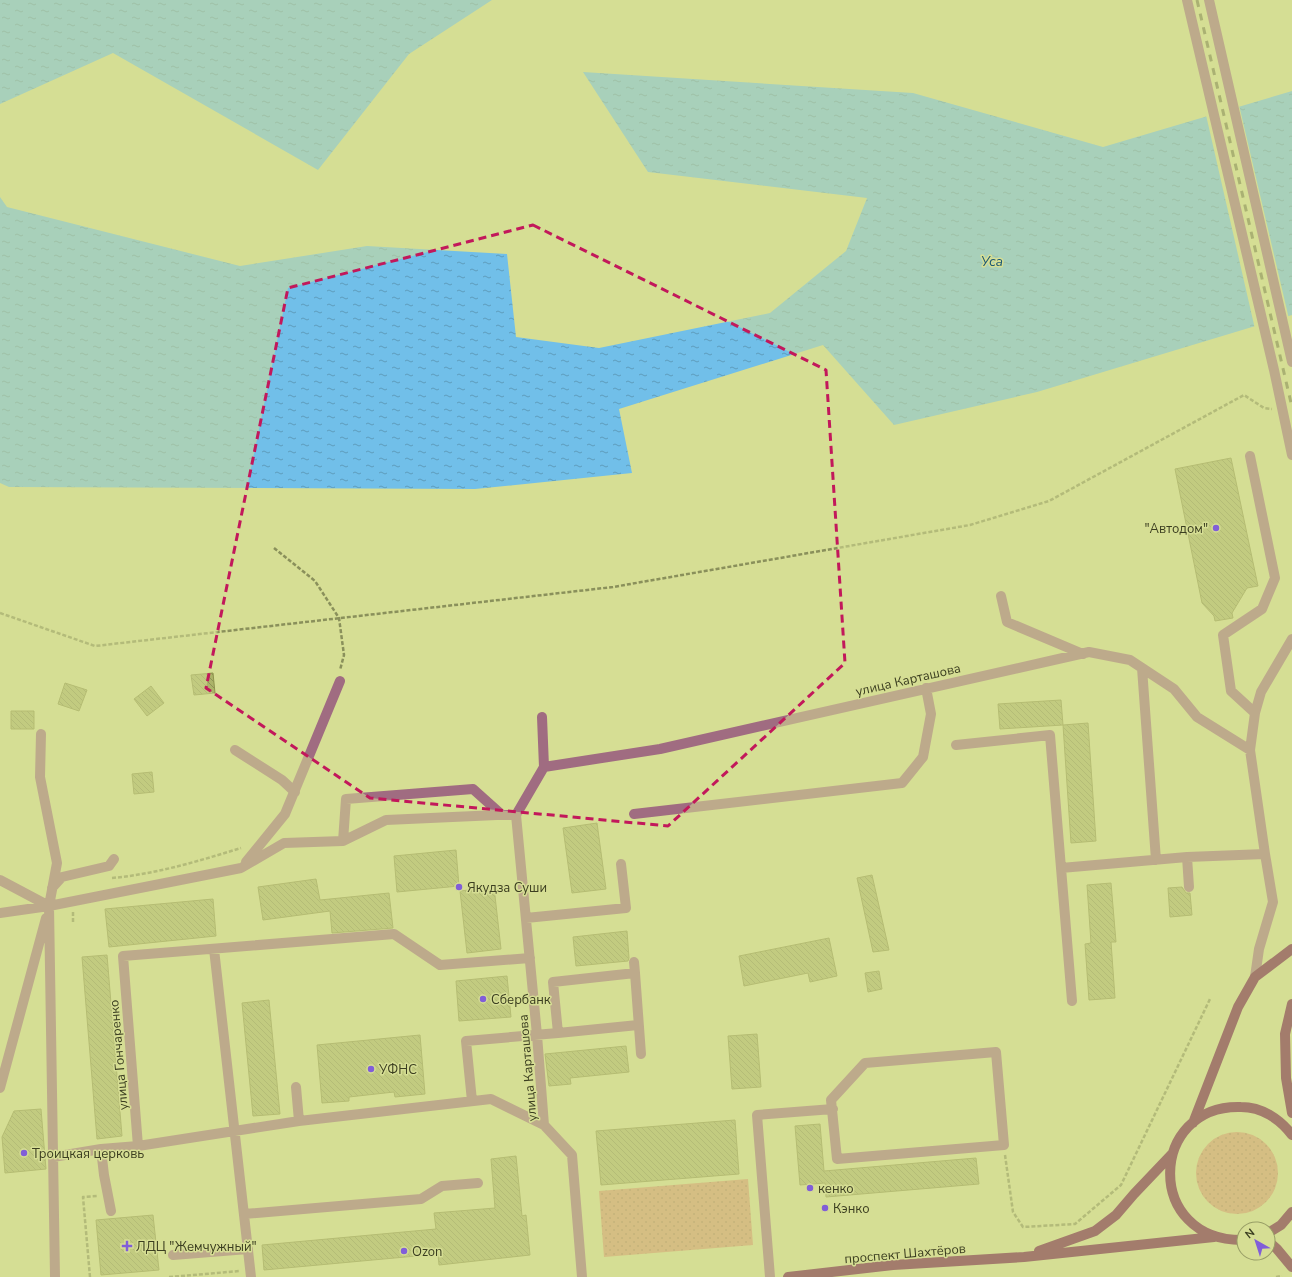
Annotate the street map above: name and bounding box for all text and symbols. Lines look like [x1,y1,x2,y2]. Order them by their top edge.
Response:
water label: Уса [981,252,1003,271]
place label: "Автодом" [1144,520,1208,538]
marker: "Автодом" [1211,523,1221,533]
street label: улица Карташова [854,659,963,701]
place label: Якудза Суши [467,879,547,897]
marker: Якудза Суши [454,882,464,892]
place label: Сбербанк [491,991,551,1009]
marker: Сбербанк [478,994,488,1004]
street label: улица Гончаренко [105,999,133,1111]
street label: улица Карташова [514,1014,542,1122]
place label: УФНС [378,1061,417,1079]
marker: УФНС [366,1064,376,1074]
place label: Троицкая церковь [32,1145,144,1163]
marker: Троицкая церковь [19,1148,29,1158]
place label: кенко [818,1180,854,1198]
marker: кенко [805,1183,815,1193]
place label: Кэнко [833,1200,870,1218]
marker: Кэнко [820,1203,830,1213]
north arrow [1236,1221,1276,1261]
text: N [1242,1225,1258,1242]
place label: ЛДЦ "Жемчужный" [136,1238,257,1256]
marker: ЛДЦ "Жемчужный" [121,1240,133,1252]
street label: проспект Шахтёров [844,1240,967,1268]
place label: Ozon [412,1243,442,1261]
marker: Ozon [399,1246,409,1256]

